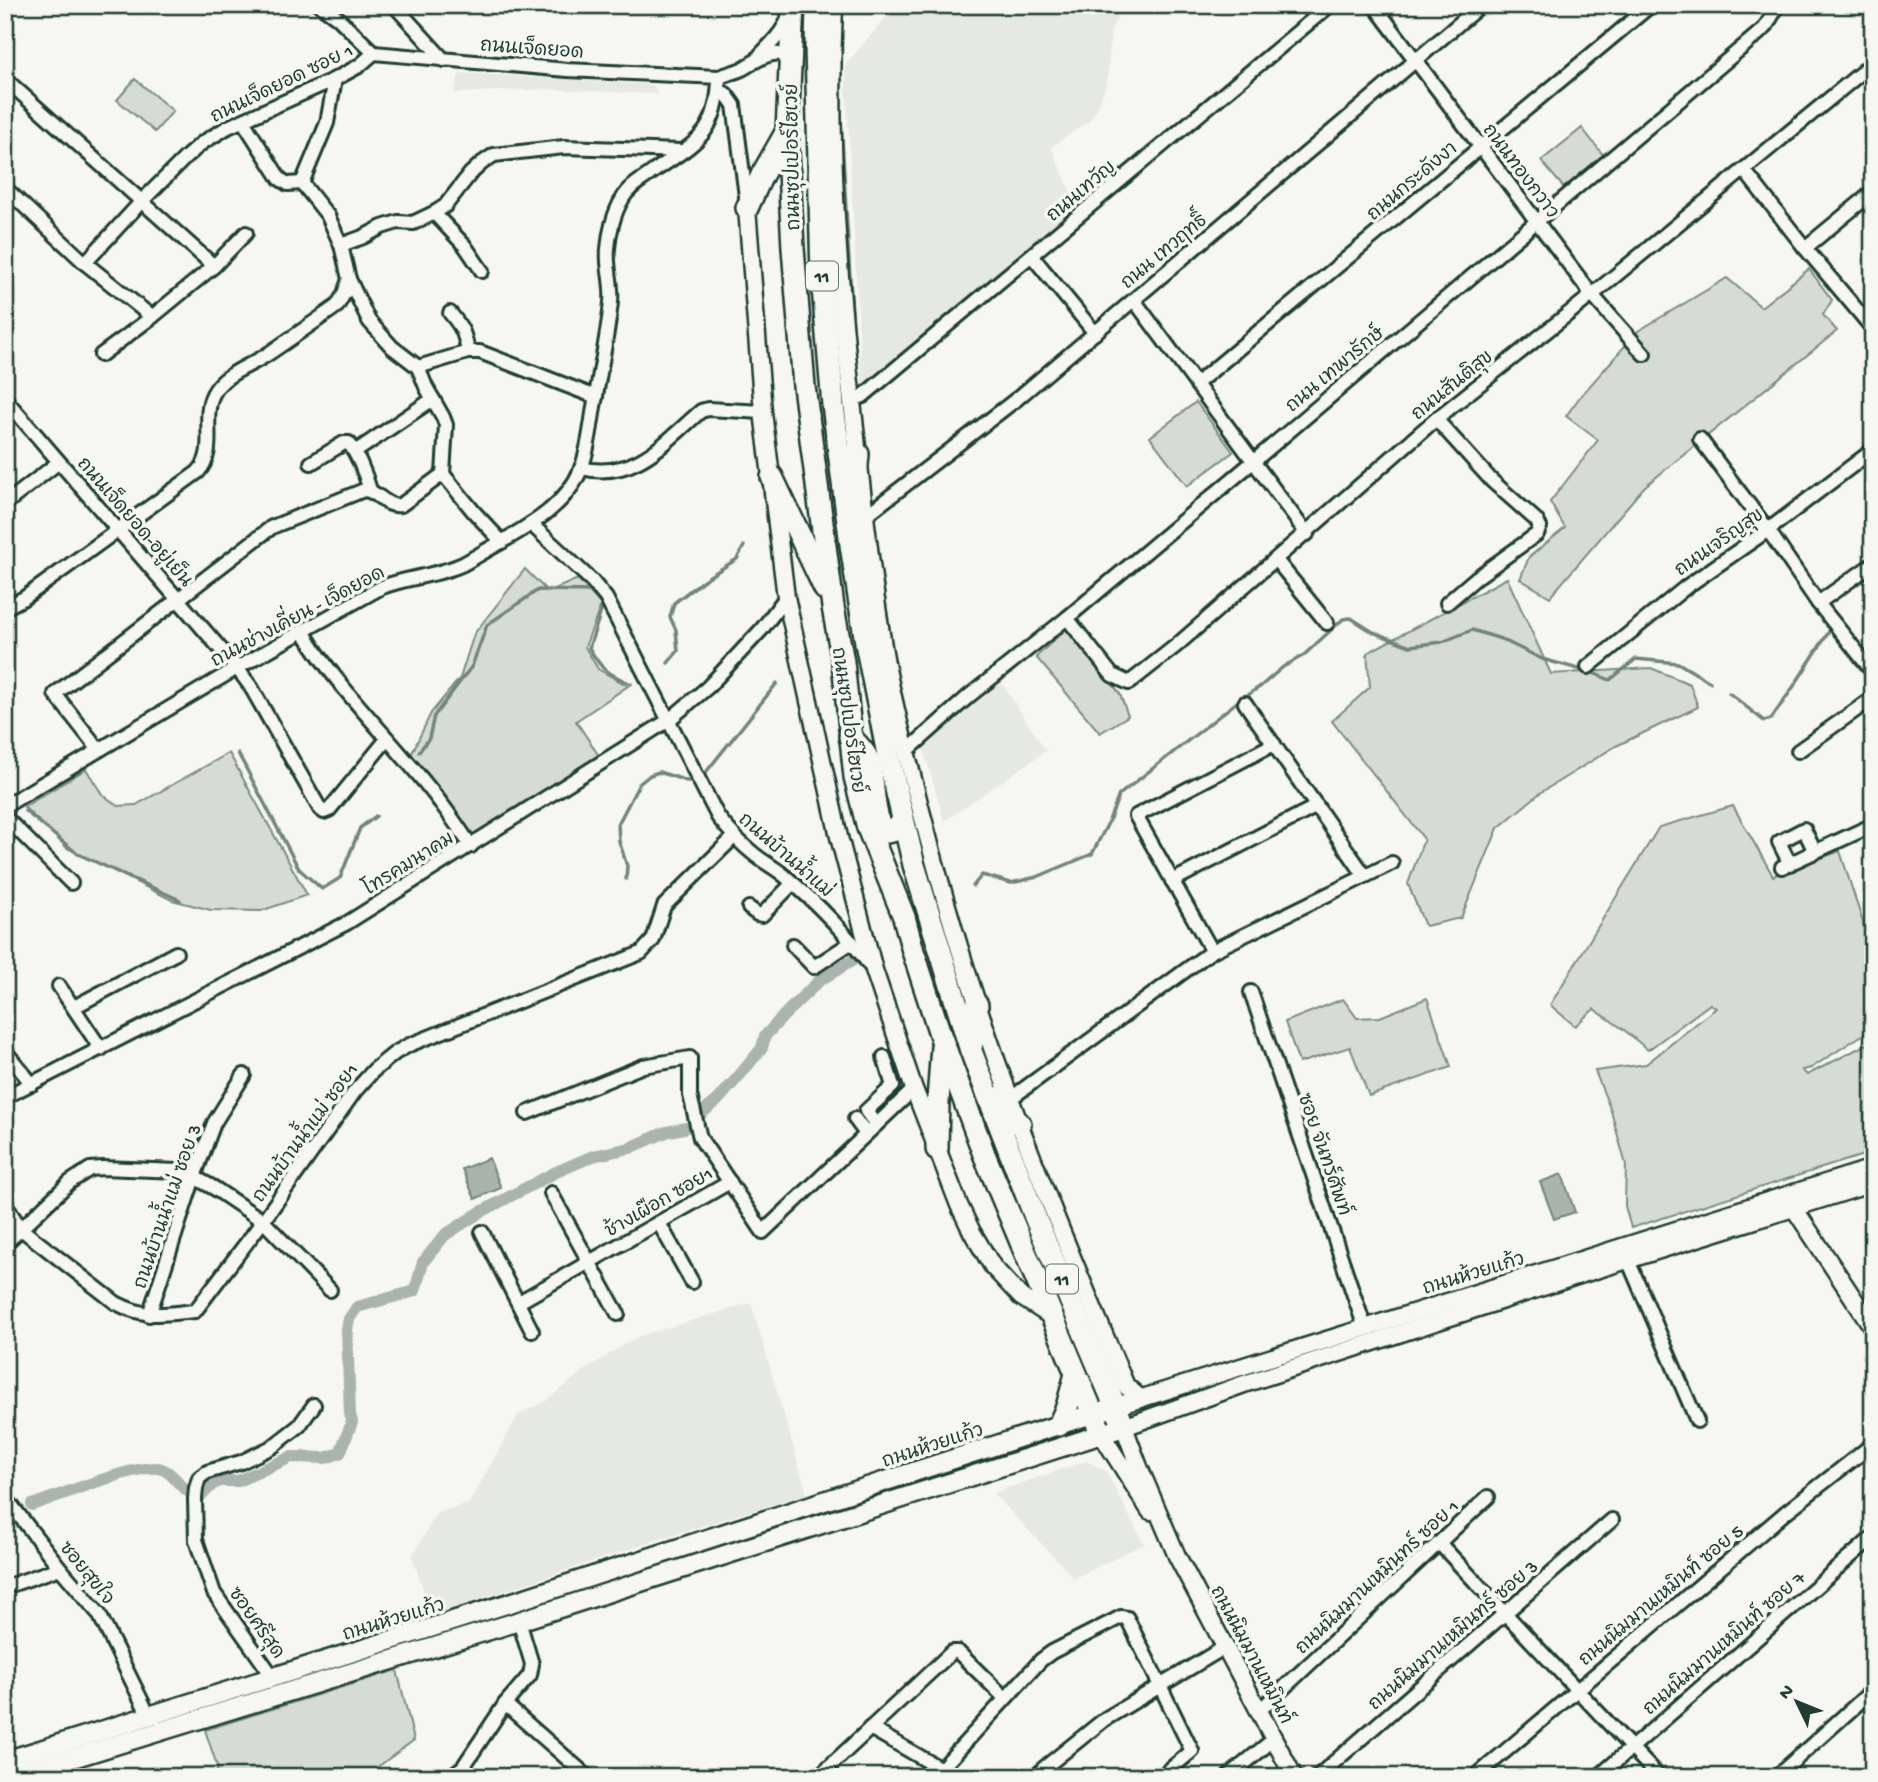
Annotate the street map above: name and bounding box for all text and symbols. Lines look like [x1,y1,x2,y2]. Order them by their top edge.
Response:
street label: ถนนเจ็ดยอด [479,31,585,66]
street label: ถนนเจ็ดยอด ซอย 1 [206,37,358,130]
street label: ถนนซุปเปอร์ไฮเวย์ [778,83,807,231]
street label: ถนนทองกวาว [1476,120,1562,224]
street label: ถนนกระดังงา [1362,137,1463,227]
street label: ถนนเทวัญ [1042,156,1122,228]
street label: ถนน เทวฤทธิ์ [1112,204,1213,295]
road number: 11 [806,262,838,290]
street label: ถนน เทพารักษ์ [1280,319,1391,419]
street label: ถนนสันติสุข [1406,345,1499,427]
street label: ถนนเจ็ดยอด-อยู่เย็น [71,451,199,593]
street label: ถนนเจริญสุข [1670,503,1769,583]
street label: ถนนช่างเคี่ยน - เจ็ดยอด [203,555,390,674]
street label: ถนนซุปเปอร์ไฮเวย์ [825,645,872,795]
street label: ถนนบ้านน้ำแม่ [733,803,842,904]
street label: โทรคมนาคม [358,825,459,902]
street label: ถนนบ้านน้ำแม่ ซอย1 [242,1056,365,1208]
street label: ซอย จันทร์ศัพท์ [1291,1090,1358,1220]
street label: ถนนบ้านน้ำแม่ ซอย 3 [123,1119,208,1292]
street label: ช้างเผือก ซอย1 [600,1161,718,1244]
street label: ถนนห้วยแก้ว [1419,1246,1528,1302]
road number: 11 [1046,1264,1078,1294]
street label: ถนนห้วยแก้ว [879,1417,987,1475]
street label: ถนนนิมมานเหมินทร์ ซอย 1 [1289,1494,1465,1661]
street label: ถนนนิมมานเหมินท์ ซอย 5 [1573,1518,1749,1672]
street label: ซอยสุขใจ [53,1535,121,1611]
street label: ถนนนิมมานเหมินทร์ ซอย 3 [1362,1553,1544,1717]
street label: ถนนนิมมานเหมินท์ ซอย 7 [1637,1564,1812,1722]
street label: ถนนนิมมานเหมินท์ [1204,1581,1300,1729]
street label: ซอยศรีสุด [222,1582,291,1664]
street label: ถนนห้วยแก้ว [339,1592,448,1648]
north arrow [1762,1666,1832,1736]
text: N [1774,1680,1800,1705]

